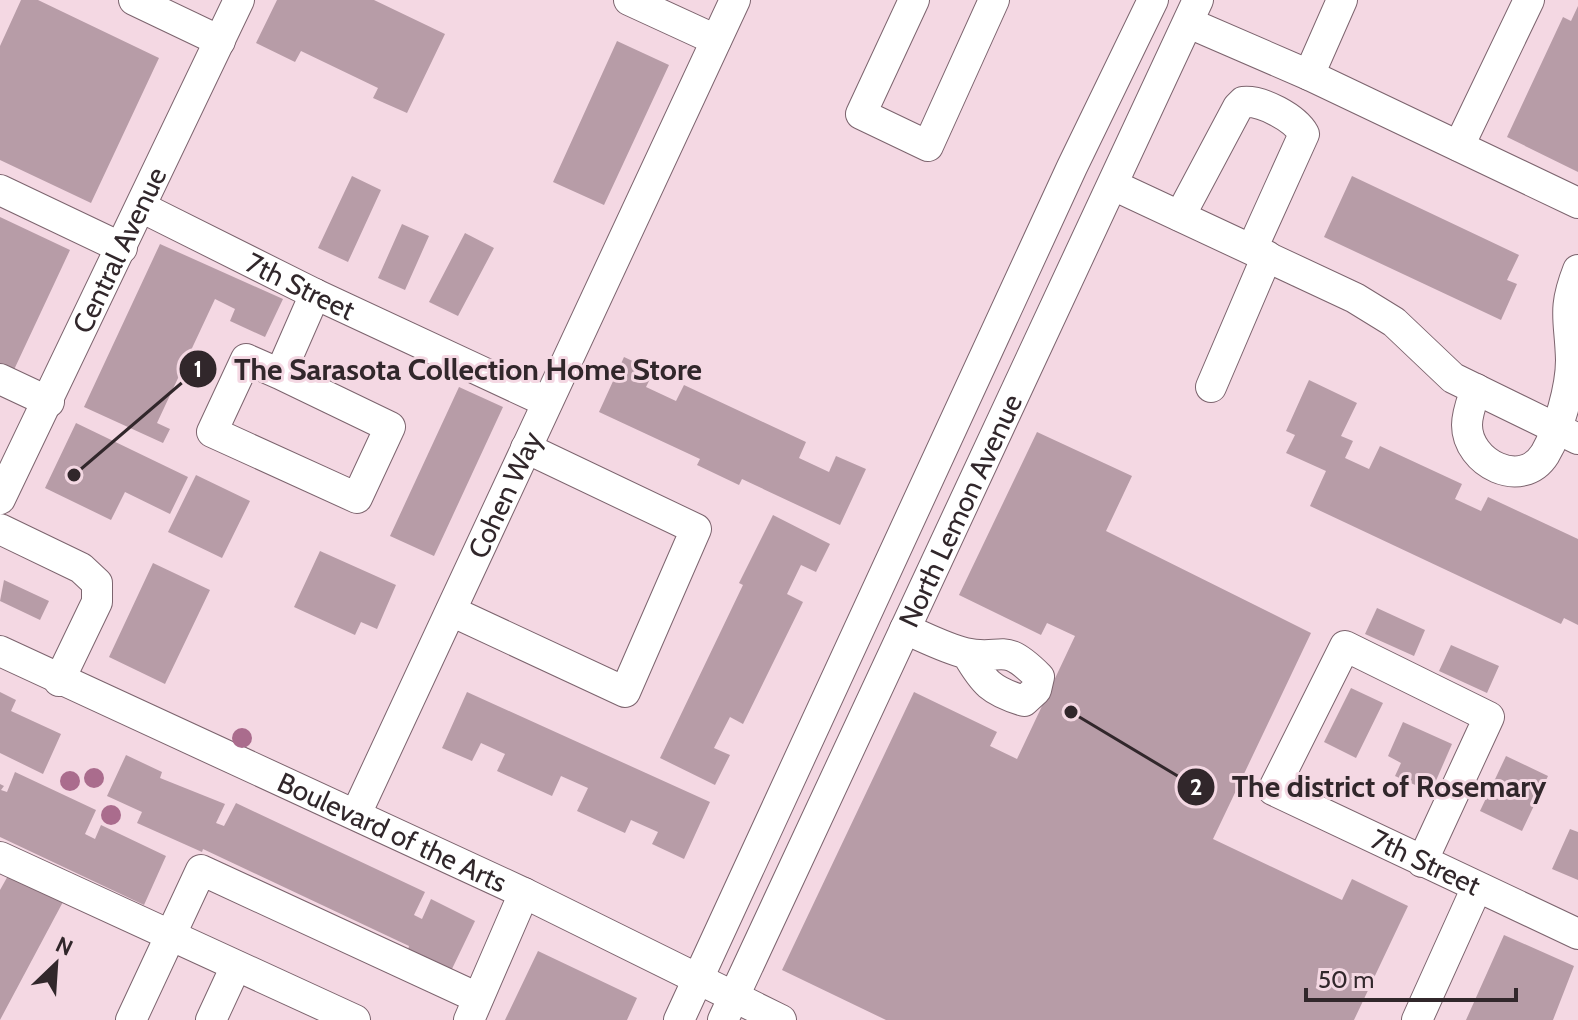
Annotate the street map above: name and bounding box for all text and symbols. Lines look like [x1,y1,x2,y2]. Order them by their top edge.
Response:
street label: Central Avenue [65,162,173,339]
street label: 7th Street [240,245,360,327]
callout: The Sarasota Collection Home Store [178,342,718,396]
text: The Sarasota Collection Home Store [234,351,702,388]
text: 1 [194,354,202,383]
street label: North Lemon Avenue [891,388,1029,633]
street label: Cohen Way [460,426,549,564]
callout: The district of Rosemary [1176,760,1562,814]
street label: Boulevard of the Arts [272,765,512,900]
text: The district of Rosemary [1232,768,1547,805]
text: 2 [1190,772,1202,801]
street label: 7th Street [1365,822,1486,902]
north arrow [16,924,96,1004]
text: N [51,931,77,962]
scale bar [1306,952,1516,1002]
text: 50 m [1318,965,1374,994]

